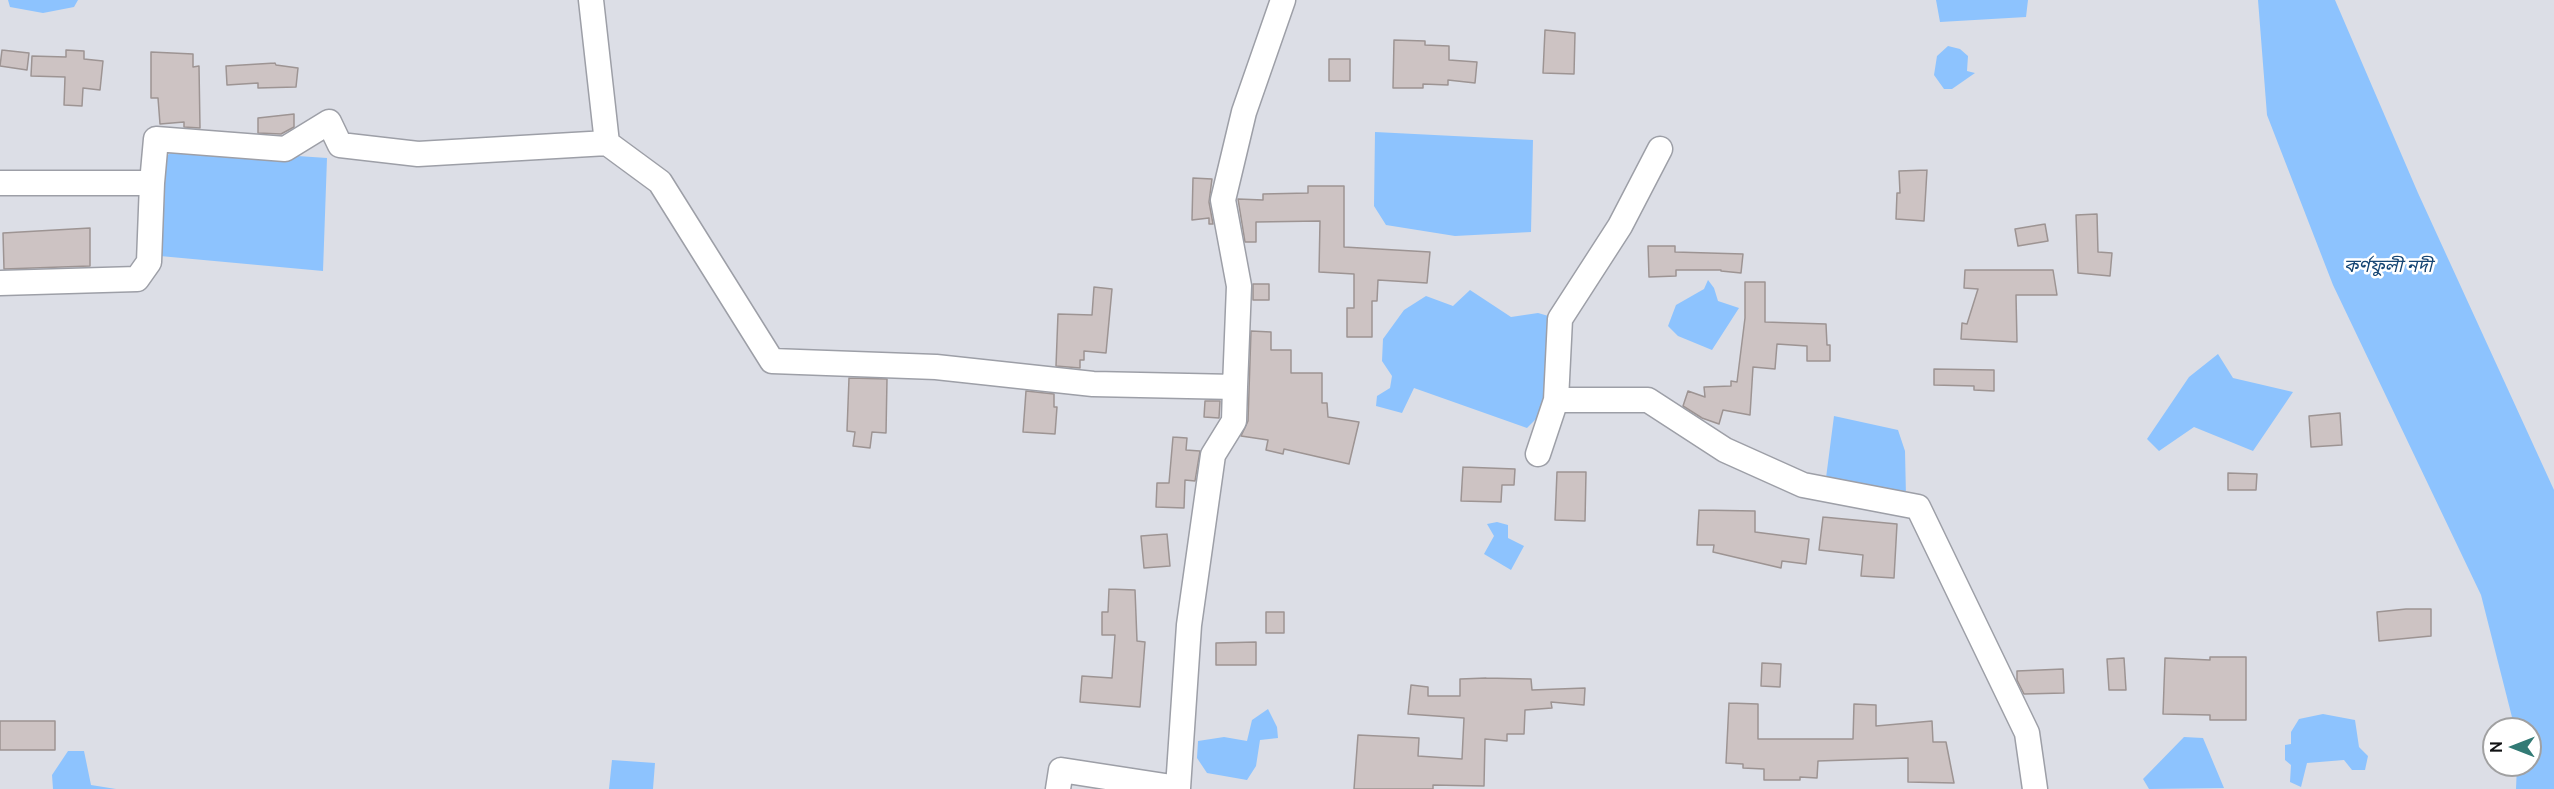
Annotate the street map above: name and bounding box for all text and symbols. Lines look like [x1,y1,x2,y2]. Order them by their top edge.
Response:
water label: কর্ণফুলী নদী [2344,255,2432,277]
north arrow [2482,717,2542,777]
text: N [2487,741,2505,753]

